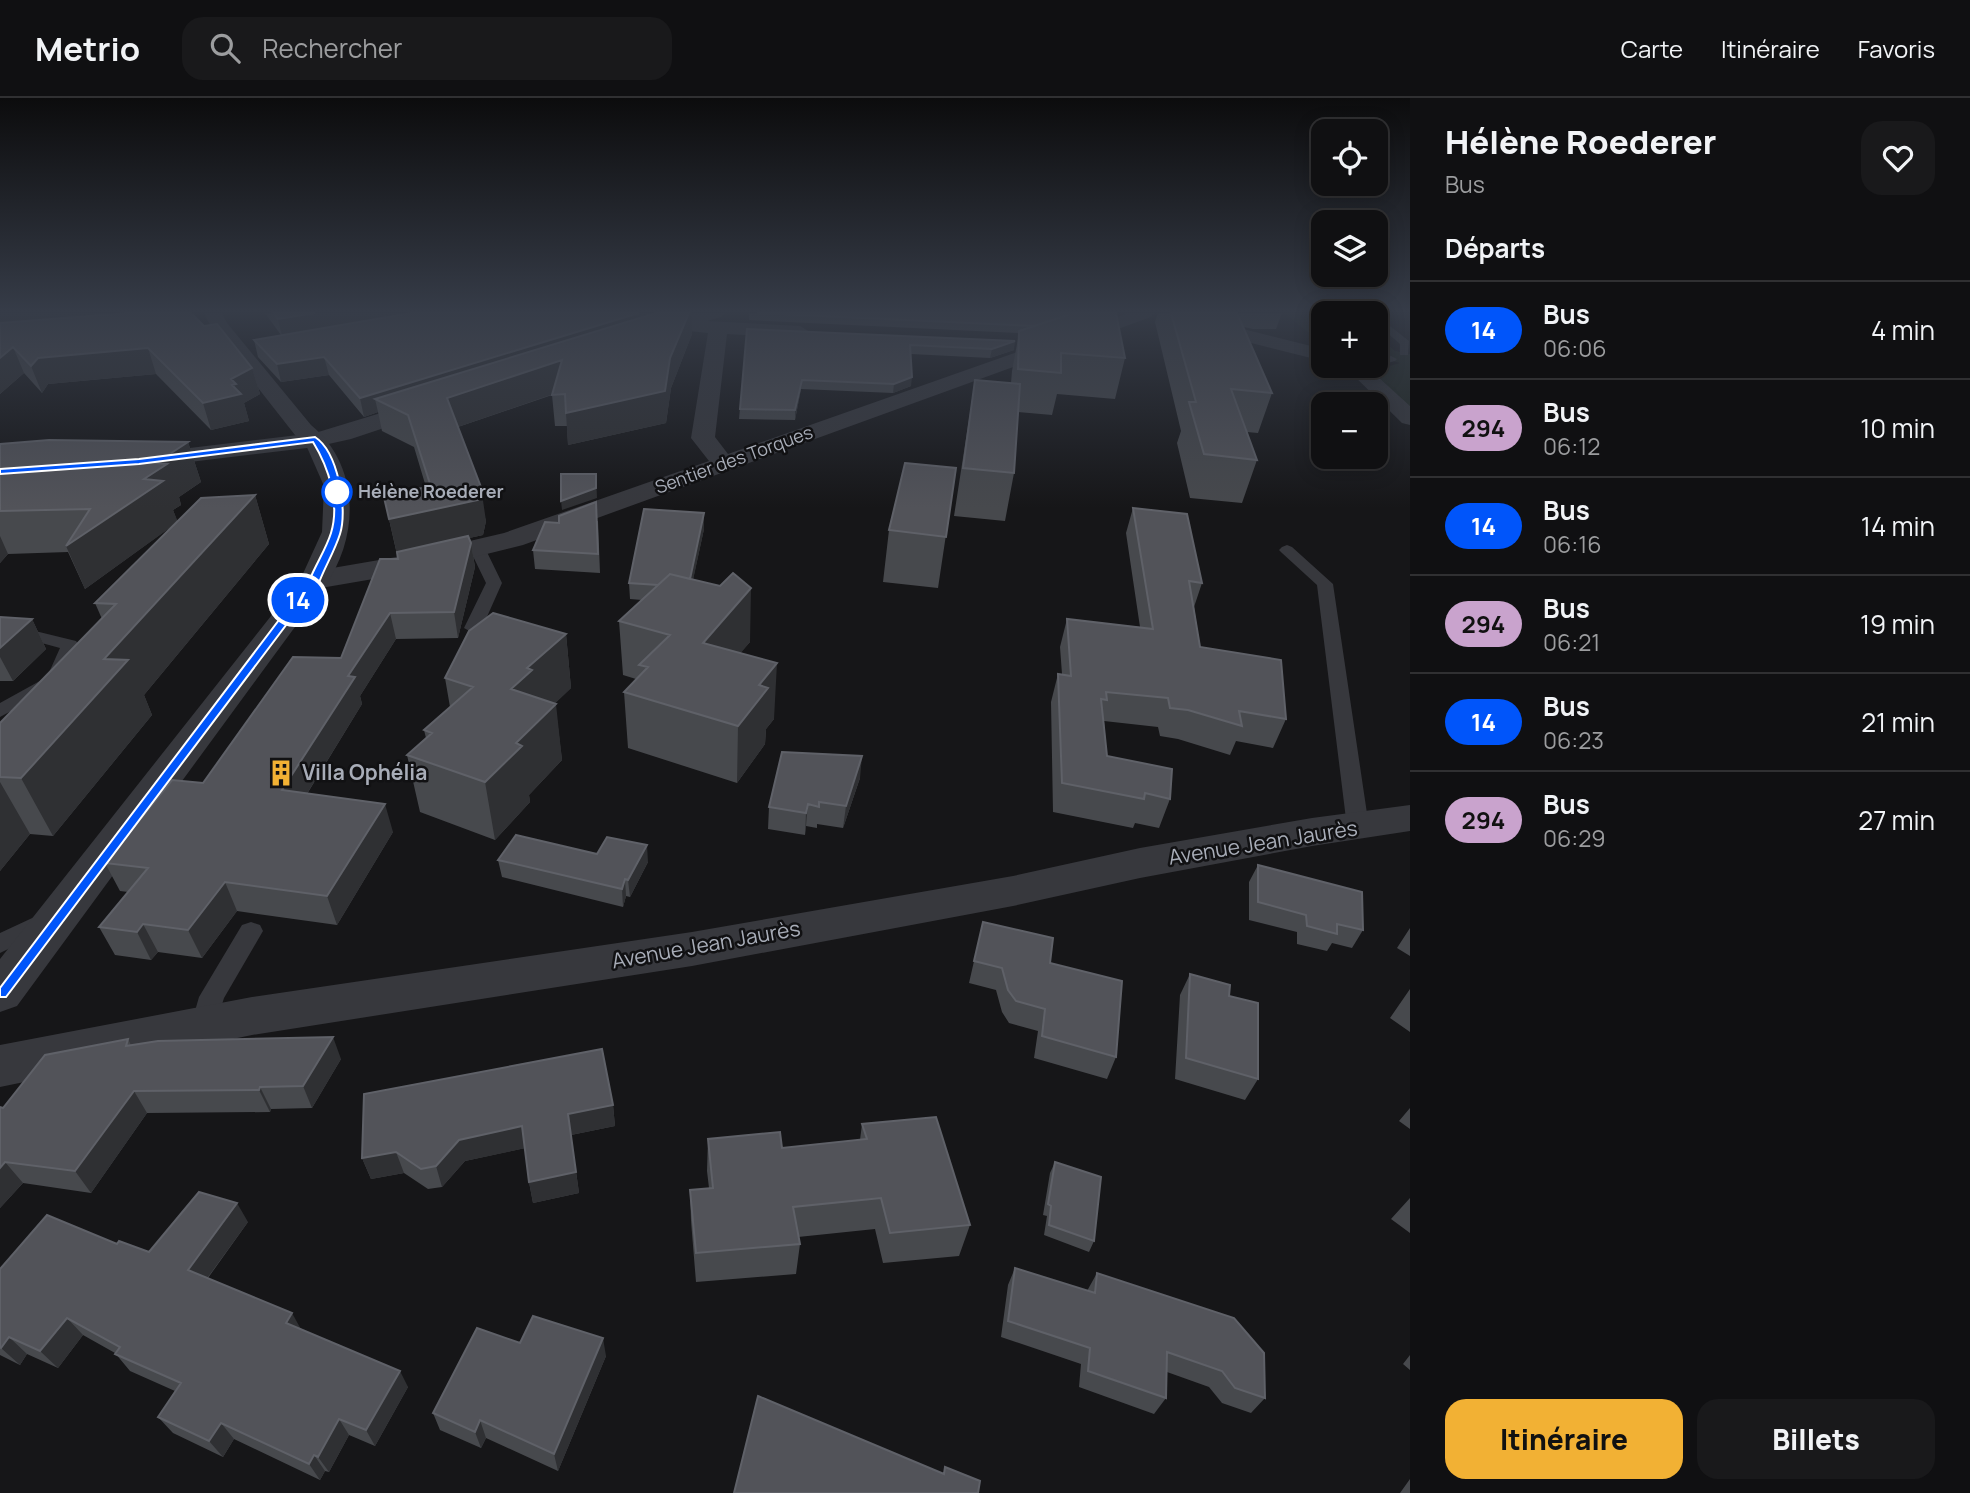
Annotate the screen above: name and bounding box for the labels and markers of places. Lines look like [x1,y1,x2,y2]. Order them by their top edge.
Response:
marker: Hélène Roederer [322,477,352,507]
place label: Hélène Roederer [358,479,504,503]
building icon: Villa Ophélia [266,758,296,788]
place label: Villa Ophélia [302,758,427,786]

